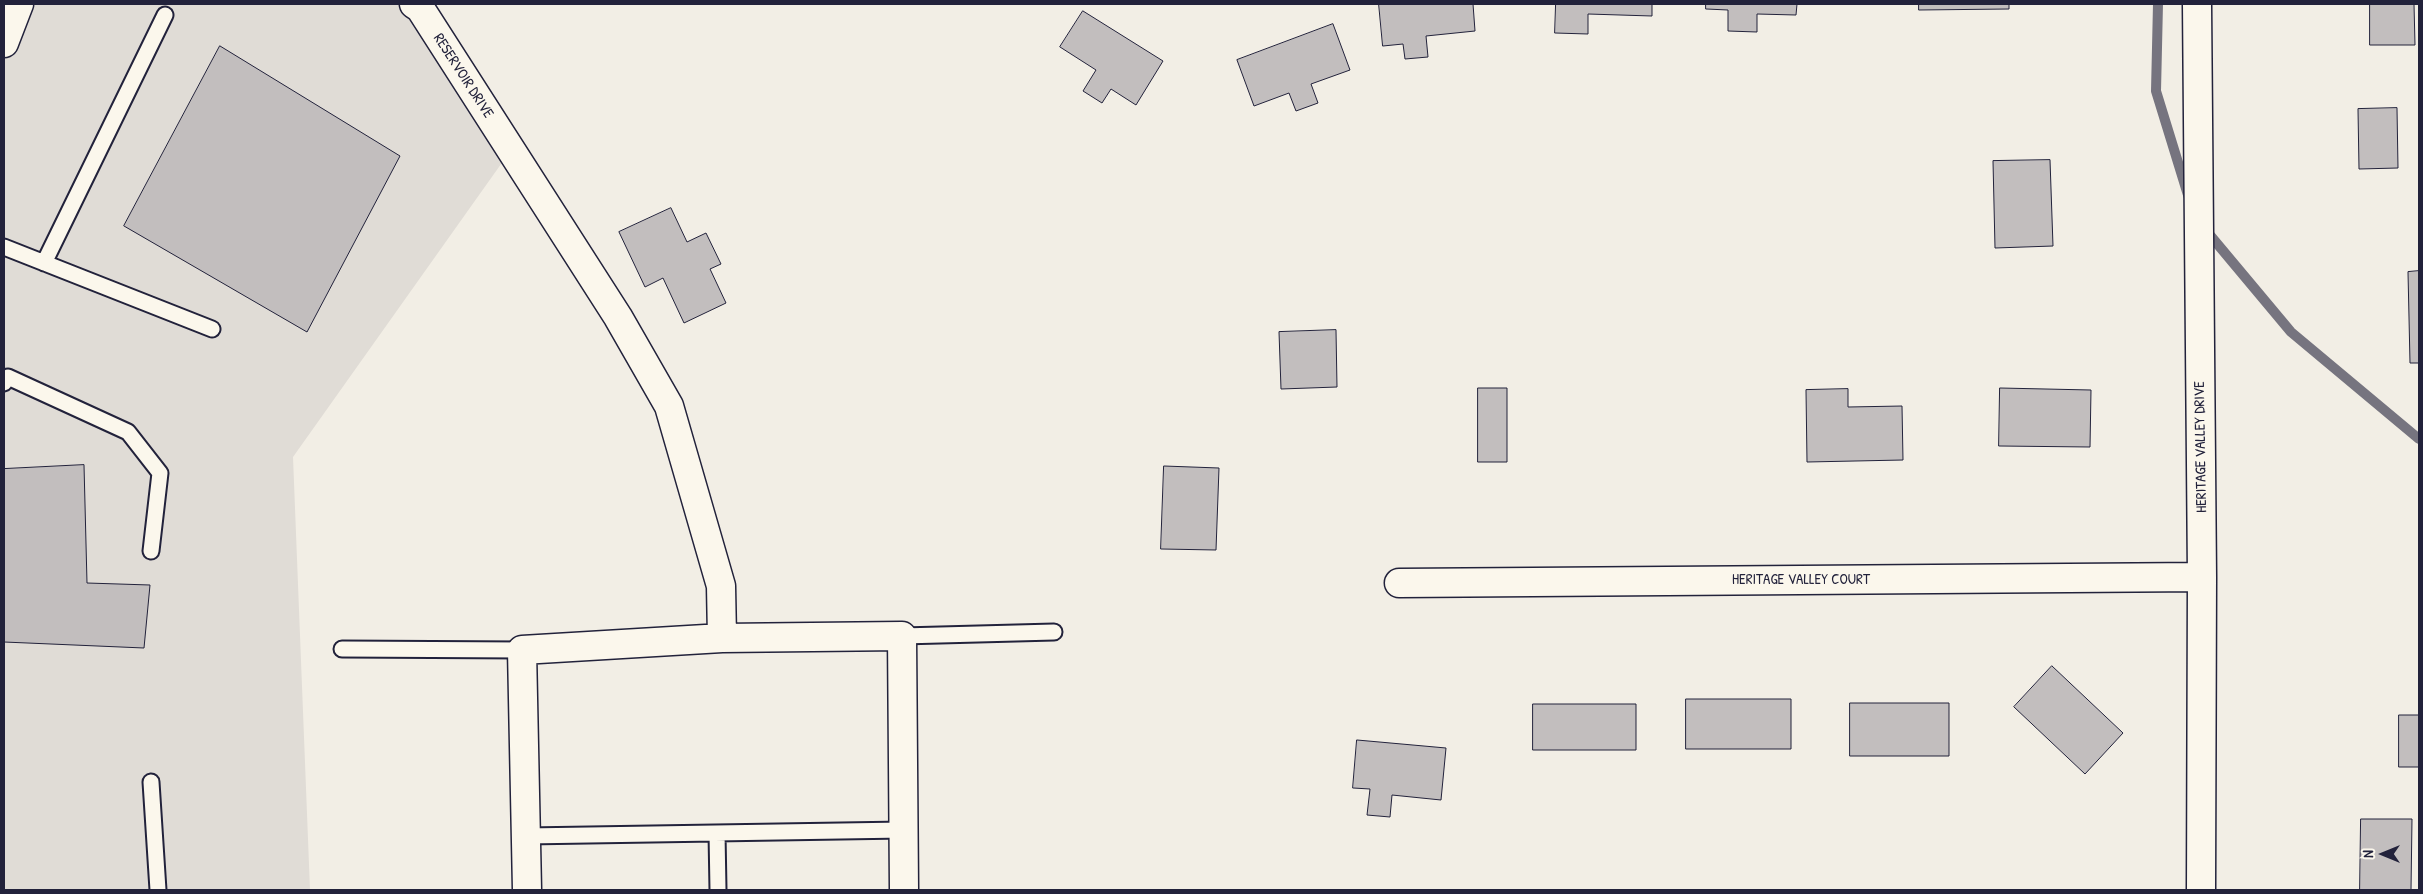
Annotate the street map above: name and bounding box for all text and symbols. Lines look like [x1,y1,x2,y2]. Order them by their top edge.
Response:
street label: RESERVOIR DRIVE [429,30,497,122]
street label: HERITAGE VALLEY DRIVE [2191,381,2211,513]
street label: HERITAGE VALLEY COURT [1732,571,1870,589]
north arrow [2358,829,2408,879]
text: N [2358,850,2377,858]

